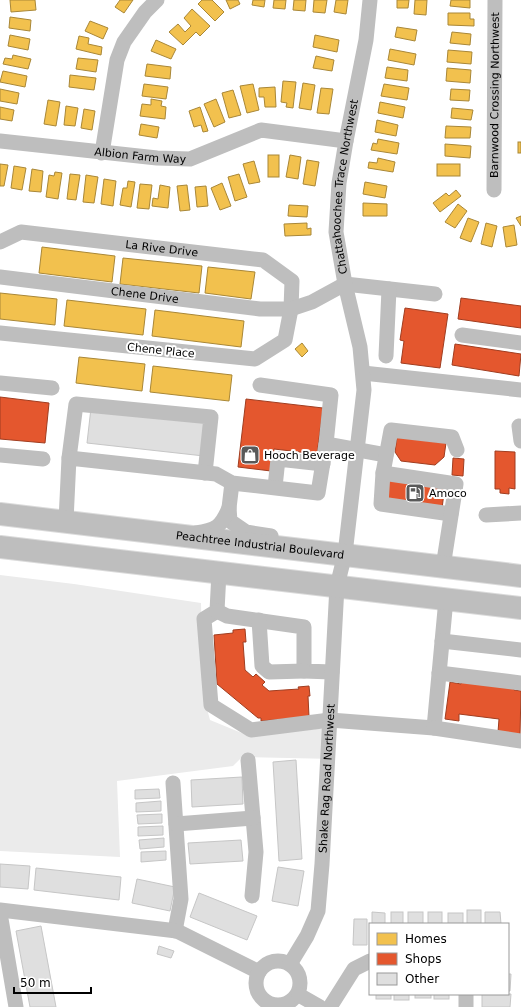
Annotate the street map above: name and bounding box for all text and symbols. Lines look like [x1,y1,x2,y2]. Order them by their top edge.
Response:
street label: Barnwood Crossing Northwest [488,11,502,178]
street label: Chattahoochee Trace Northwest [330,98,361,275]
street label: Albion Farm Way [94,145,187,166]
street label: La Rive Drive [125,238,199,259]
street label: Chene Drive [110,285,180,306]
street label: Chene Place [127,340,196,361]
shop icon: Hooch Beverage [239,444,261,466]
place label: Hooch Beverage [264,449,355,462]
fuel station icon: Amoco [404,482,426,504]
place label: Amoco [429,487,467,500]
street label: Peachtree Industrial Boulevard [175,529,345,562]
street label: Shake Rag Road Northwest [317,703,338,853]
legend [369,923,509,995]
text: Homes [405,932,447,946]
text: Shops [405,952,441,966]
scale bar [14,969,91,995]
text: Other [405,972,439,986]
text: 50 m [20,976,51,990]

